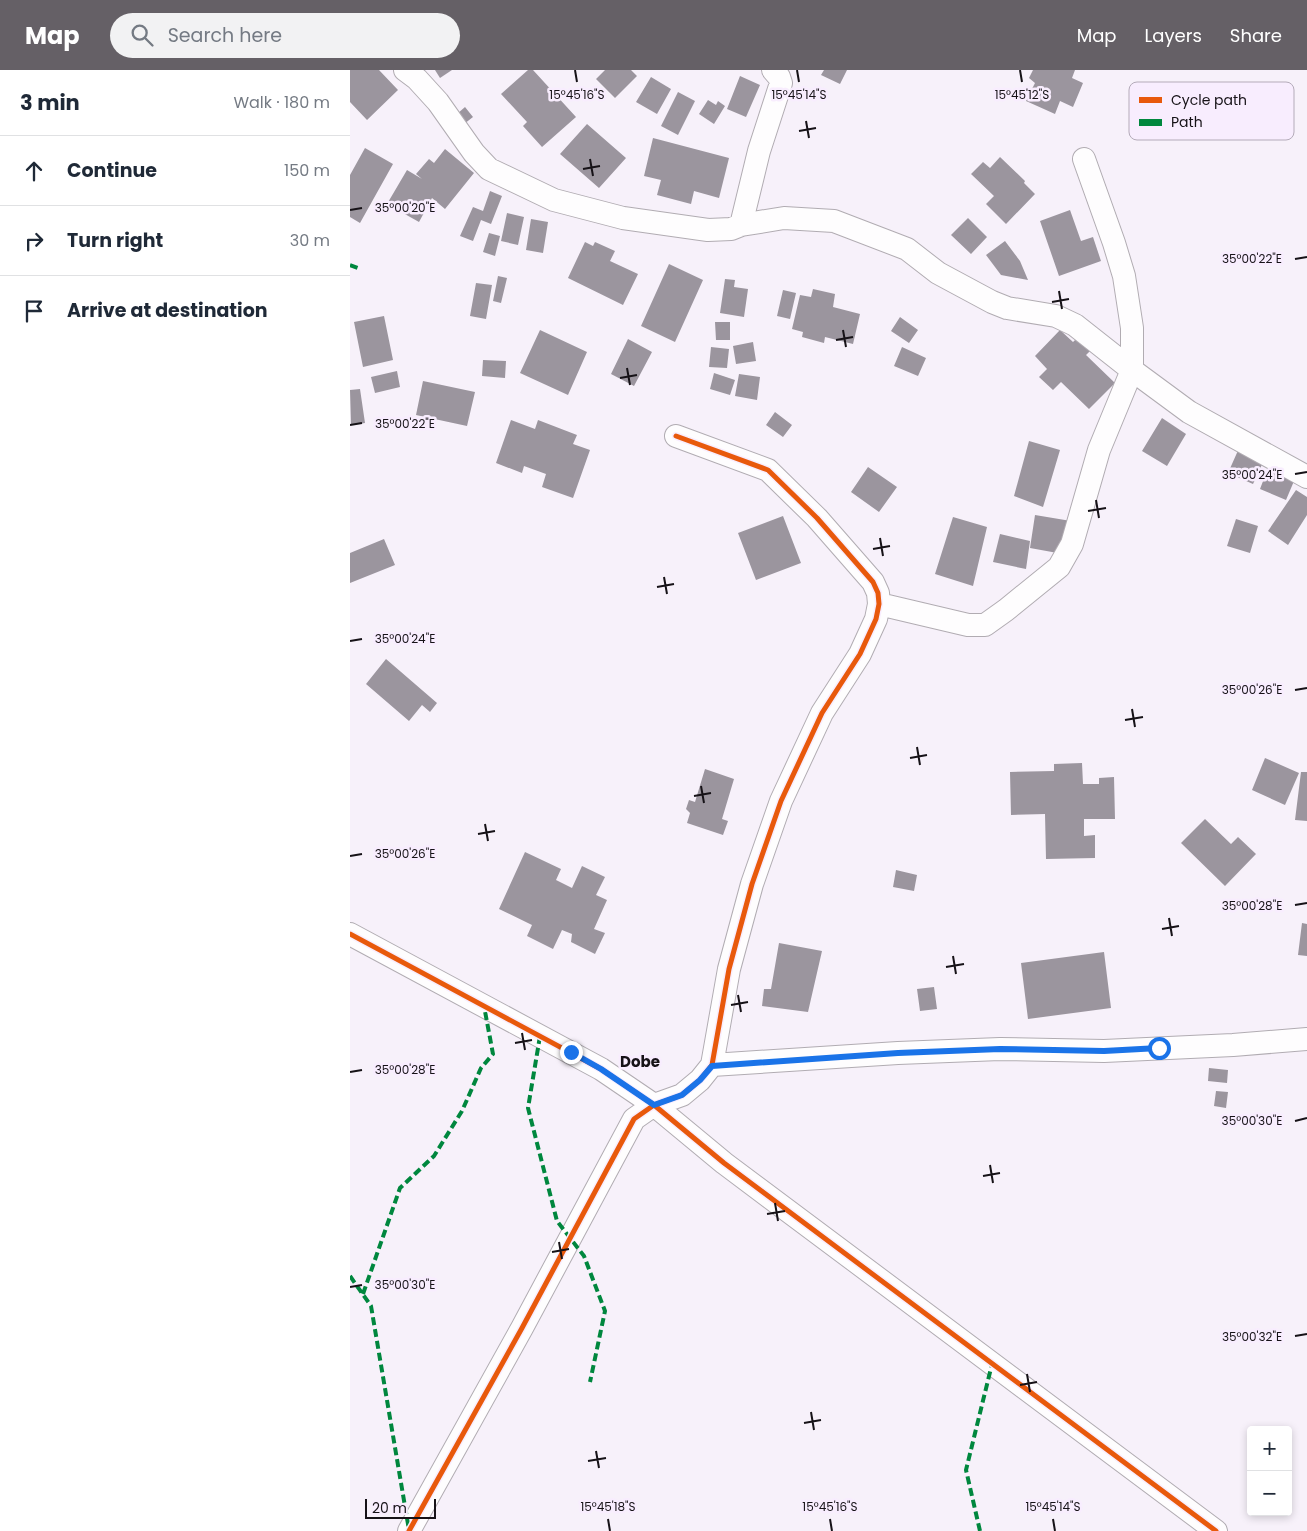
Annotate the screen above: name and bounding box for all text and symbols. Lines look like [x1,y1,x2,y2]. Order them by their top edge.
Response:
search box [110,13,460,58]
text: Map [25,19,80,52]
icon: search [128,21,156,49]
text: Search here [168,22,282,49]
text: Map [1077,23,1117,48]
text: Layers [1145,23,1202,48]
text: Share [1230,23,1282,48]
legend [1129,82,1294,140]
text: 15°45'16"S [549,86,605,103]
text: 15°45'14"S [771,86,827,103]
text: 15°45'12"S [995,86,1049,103]
text: 3 min [20,88,80,117]
text: Cycle path [1171,90,1247,110]
text: Walk · 180 m [233,91,330,114]
text: Path [1171,112,1203,132]
icon: ahead [20,157,48,185]
text: Continue [67,157,157,184]
text: 150 m [284,159,330,182]
text: 35°00'20"E [375,199,435,216]
icon: right [20,227,48,255]
text: Turn right [67,227,163,254]
text: 30 m [290,229,330,252]
text: 35°00'22"E [1222,250,1282,267]
icon: arrive [20,297,48,325]
text: Arrive at destination [67,297,268,324]
text: 35°00'22"E [375,415,435,432]
text: 35°00'24"E [1222,466,1282,483]
text: 35°00'24"E [375,630,435,647]
text: 35°00'26"E [1222,681,1282,698]
text: 35°00'26"E [375,845,435,862]
text: 35°00'28"E [1222,897,1282,914]
route start [1148,1037,1171,1060]
route end [560,1041,583,1064]
district label: Dobe [620,1051,660,1072]
text: 35°00'28"E [375,1061,435,1078]
text: 35°00'30"E [1222,1112,1282,1129]
text: 35°00'30"E [375,1276,435,1293]
text: 35°00'32"E [1222,1328,1282,1345]
map controls [1247,1426,1292,1516]
button: + [1247,1426,1292,1471]
button: − [1247,1471,1292,1516]
scale bar [365,1496,436,1519]
text: 20 m [372,1498,407,1518]
text: 15°45'18"S [580,1498,636,1515]
text: 15°45'16"S [802,1498,858,1515]
text: 15°45'14"S [1025,1498,1081,1515]

